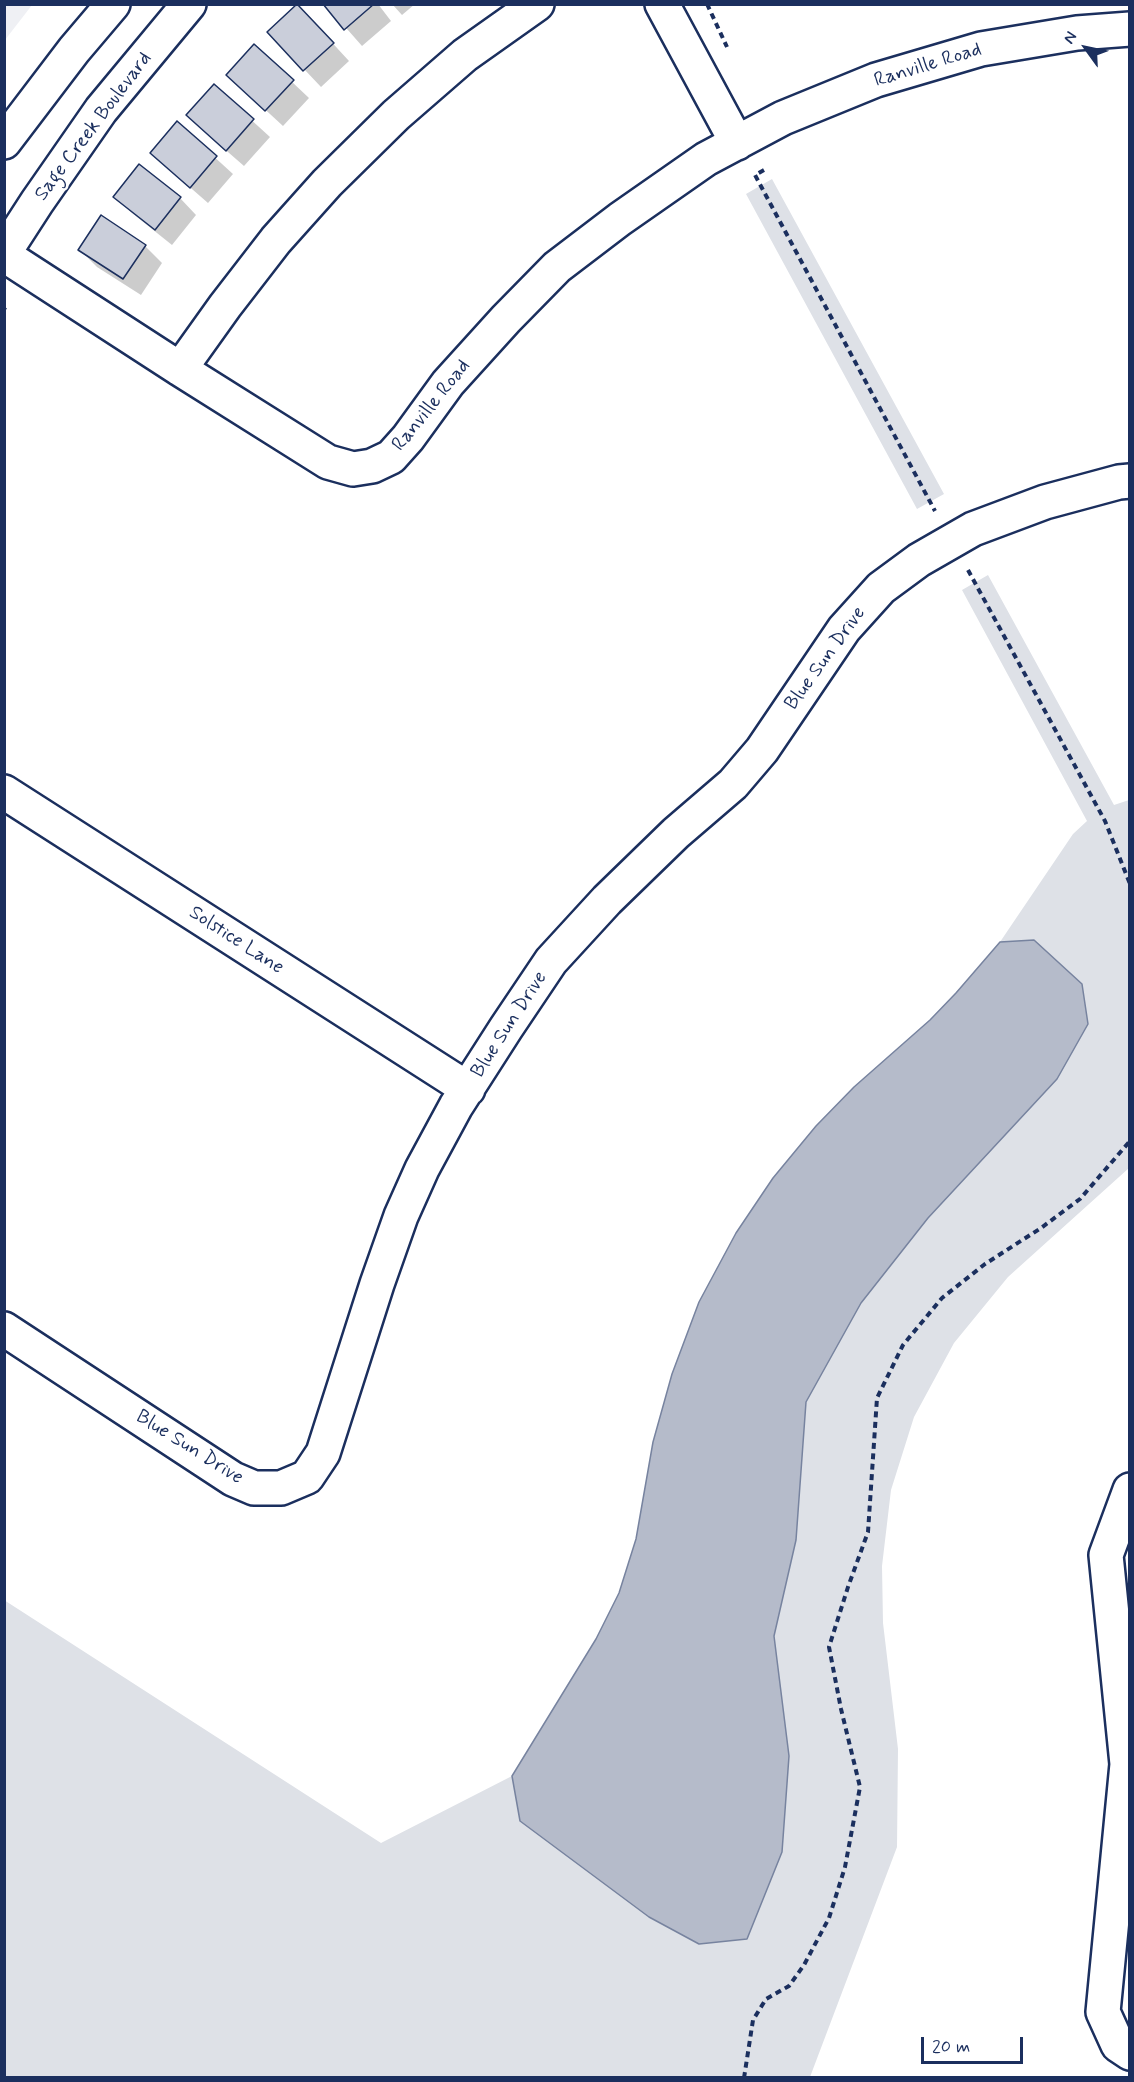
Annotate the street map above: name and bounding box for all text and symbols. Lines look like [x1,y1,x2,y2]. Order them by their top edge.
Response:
north arrow [1056,18,1116,78]
text: N [1059,28,1082,48]
street label: Ranville Road [871,38,985,94]
street label: Sage Creek Boulevard [30,48,158,206]
street label: Ranville Road [388,355,476,457]
street label: Blue Sun Drive [780,603,872,715]
street label: Solstice Lane [184,901,288,981]
street label: Blue Sun Drive [467,967,553,1083]
street label: Blue Sun Drive [131,1405,247,1491]
scale bar [924,2025,1026,2063]
text: 20 m [932,2035,970,2059]

